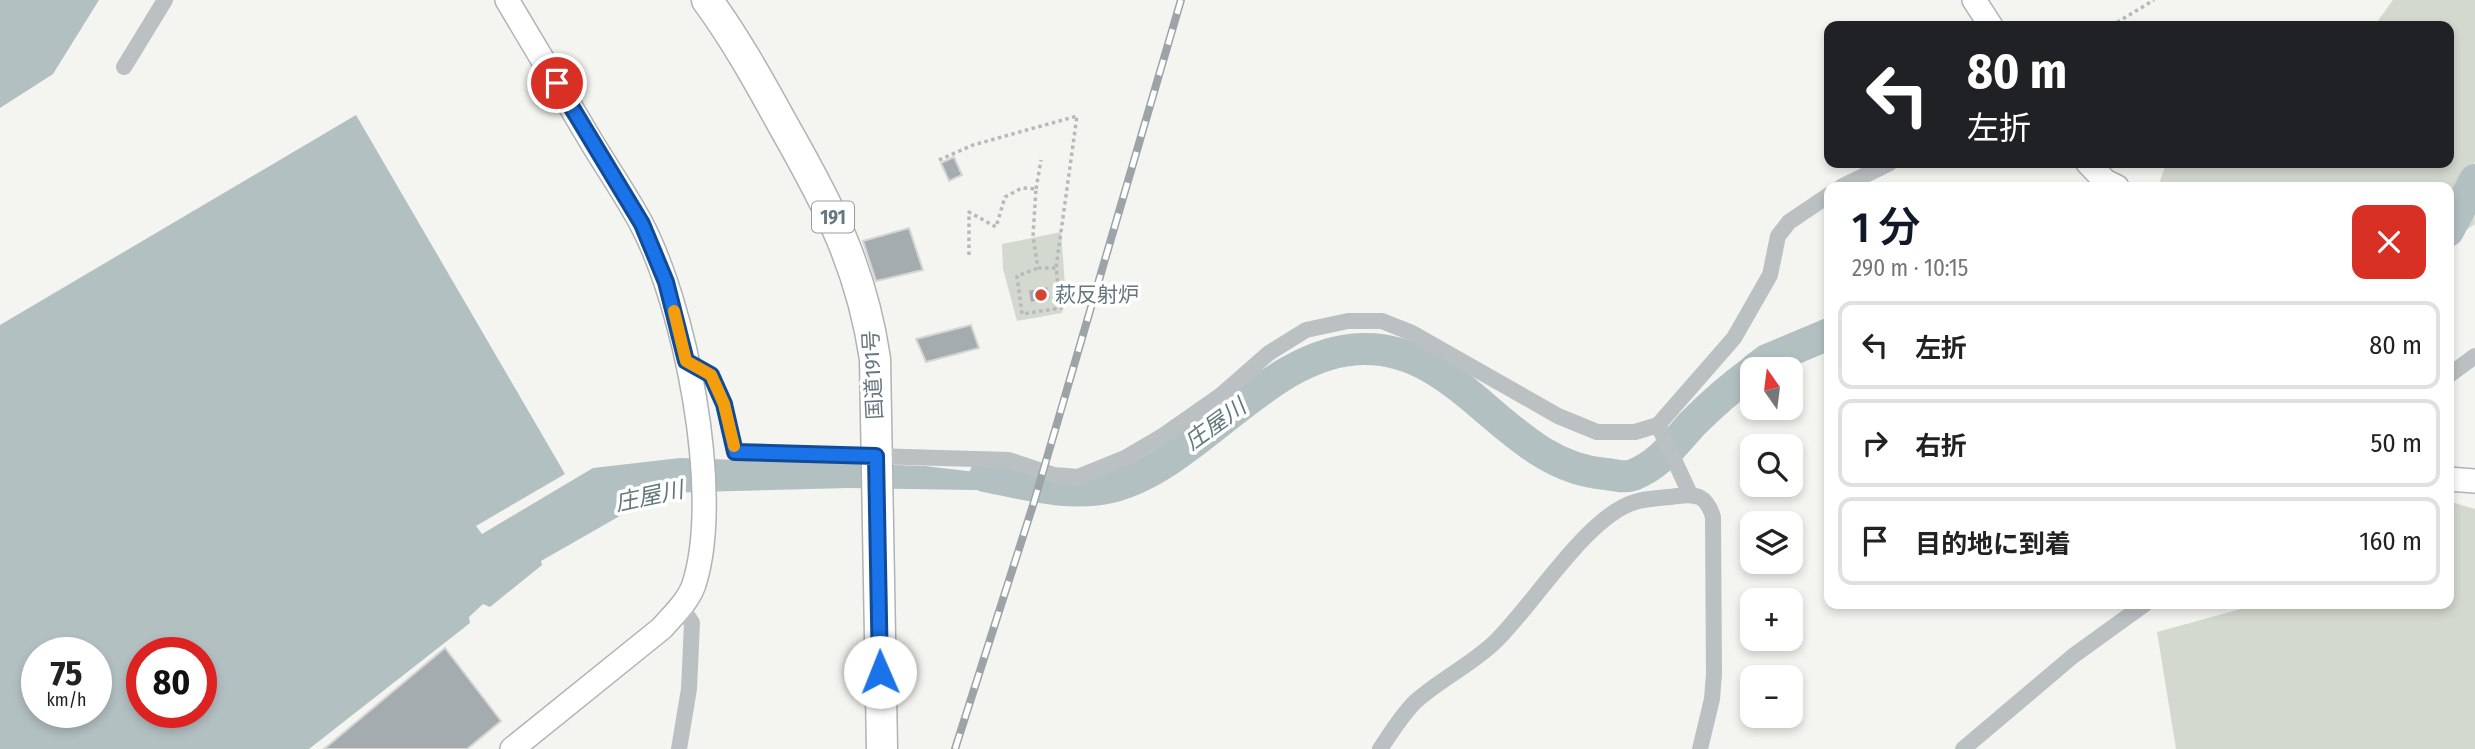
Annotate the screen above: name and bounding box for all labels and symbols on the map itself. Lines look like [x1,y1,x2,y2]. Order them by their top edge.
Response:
pin [527,53,587,113]
road number: 191 [812,202,854,232]
place label: 萩反射炉 [1055,282,1139,308]
marker: 萩反射炉 [1033,287,1049,303]
street label: 国道191号 [858,330,888,420]
north arrow [1740,357,1802,420]
water label: 庄屋川 [1179,391,1254,456]
water label: 庄屋川 [612,475,689,517]
position arrow [843,635,917,709]
speed limit sign: 80 [126,637,217,728]

